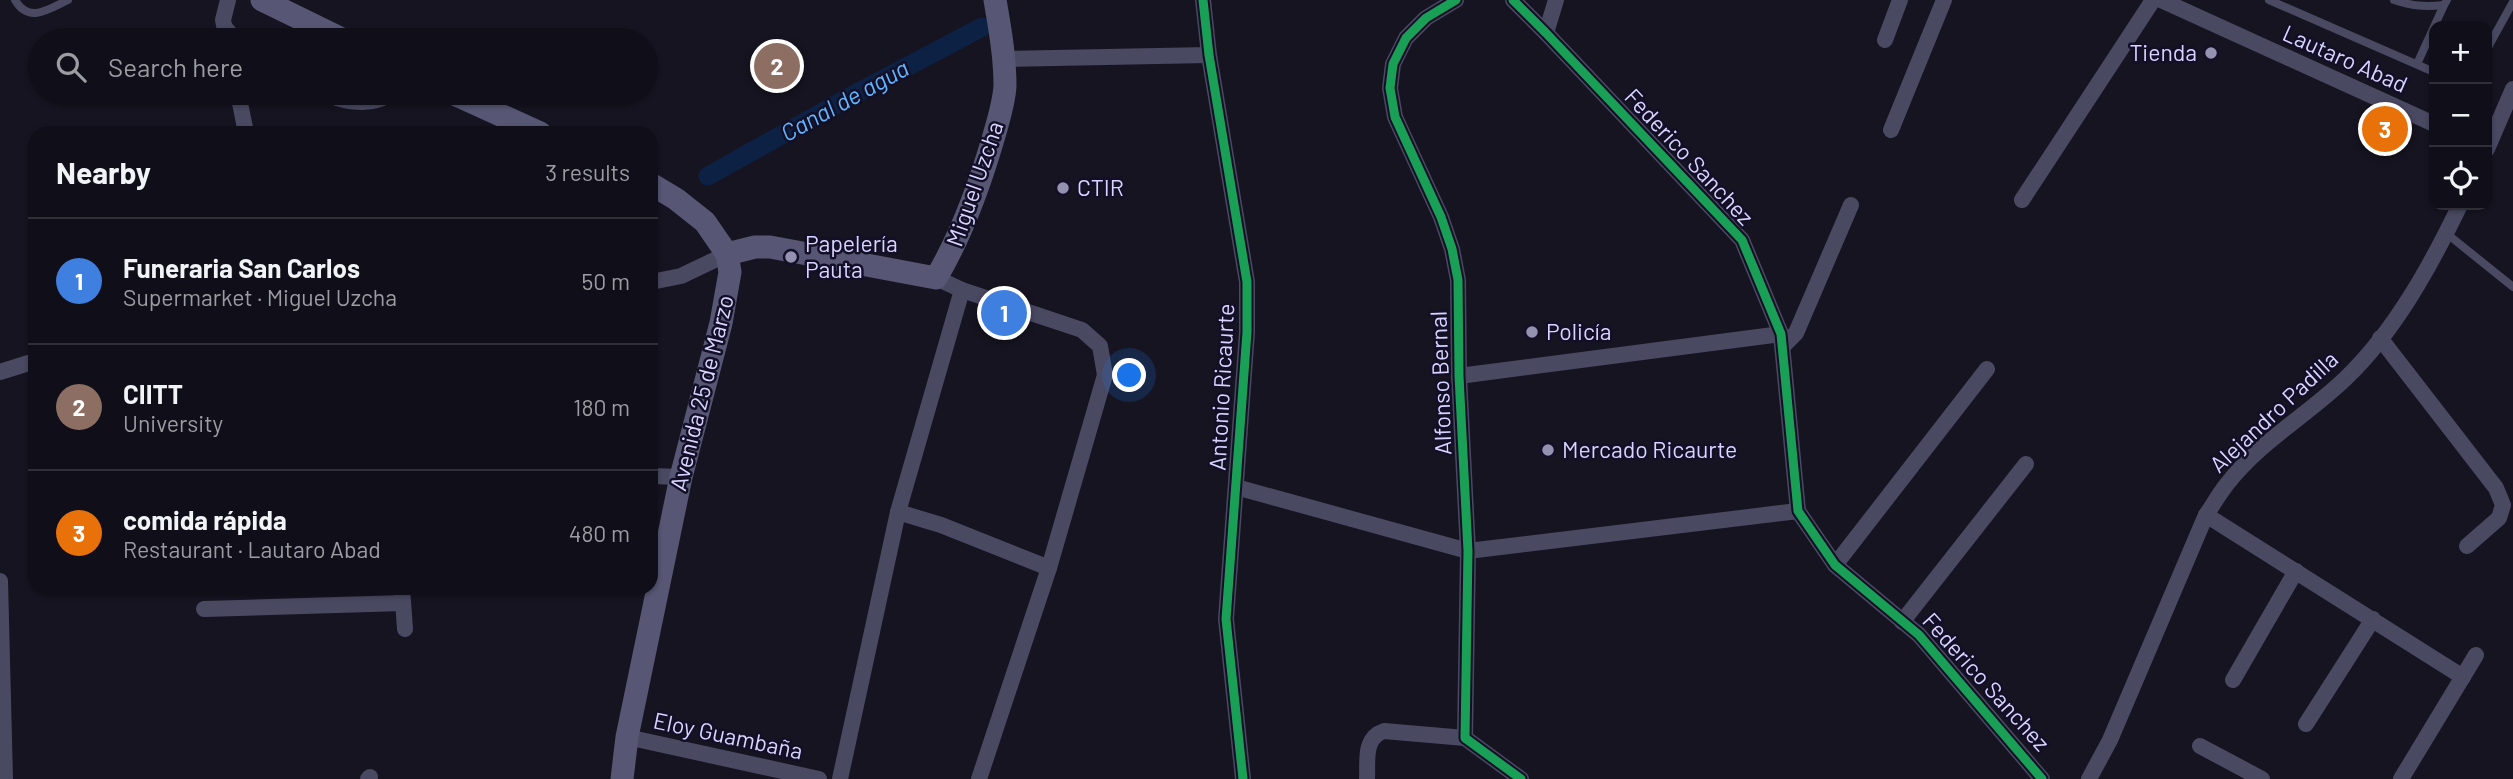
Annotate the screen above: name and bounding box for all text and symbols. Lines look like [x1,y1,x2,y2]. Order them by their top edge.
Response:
street label: Lautaro Abad [2279,18,2412,98]
map controls [2429,21,2492,210]
button: + [2429,21,2492,84]
search box [28,28,658,105]
place label: Tienda [2130,38,2197,66]
pin: 2 [754,40,800,92]
marker: Tienda [2203,45,2219,61]
icon: search [52,48,90,86]
text: Search here [108,51,243,82]
water label: Canal de agua [775,53,913,147]
street label: Federico Sanchez [1619,82,1760,230]
button: − [2429,84,2492,147]
pin: 3 [2362,103,2408,155]
street label: Miguel Uzcha [940,117,1009,250]
button: locate [2429,147,2492,210]
text: Nearby [56,154,151,190]
text: 3 results [545,158,630,186]
place label: CTIR [1077,173,1124,201]
marker: CTIR [1055,180,1071,196]
place label: Papelería Pauta [805,229,898,283]
marker: Papelería Pauta [783,249,799,265]
text: Funeraria San Carlos [123,252,360,283]
text: 1 [75,267,83,295]
text: 50 m [582,267,630,295]
text: Supermarket · Miguel Uzcha [123,283,397,311]
pin: 1 [981,287,1027,339]
street label: Avenida 25 de Marzo [663,292,739,494]
street label: Antonio Ricaurte [1203,303,1239,471]
street label: Alfonso Bernal [1423,311,1457,455]
place label: Policía [1546,317,1611,345]
marker: Policía [1524,324,1540,340]
street label: Alejandro Padilla [2203,345,2343,478]
your location [1112,358,1146,392]
text: CIITT [123,378,183,409]
text: 2 [73,393,85,421]
text: 180 m [573,393,630,421]
text: University [123,409,223,437]
place label: Mercado Ricaurte [1562,435,1737,463]
marker: Mercado Ricaurte [1540,442,1556,458]
text: comida rápida [123,504,287,535]
text: 3 [73,519,85,547]
text: 480 m [569,519,630,547]
text: Restaurant · Lautaro Abad [123,535,381,563]
street label: Federico Sanchez [1917,606,2056,756]
street label: Eloy Guambaña [651,706,806,765]

